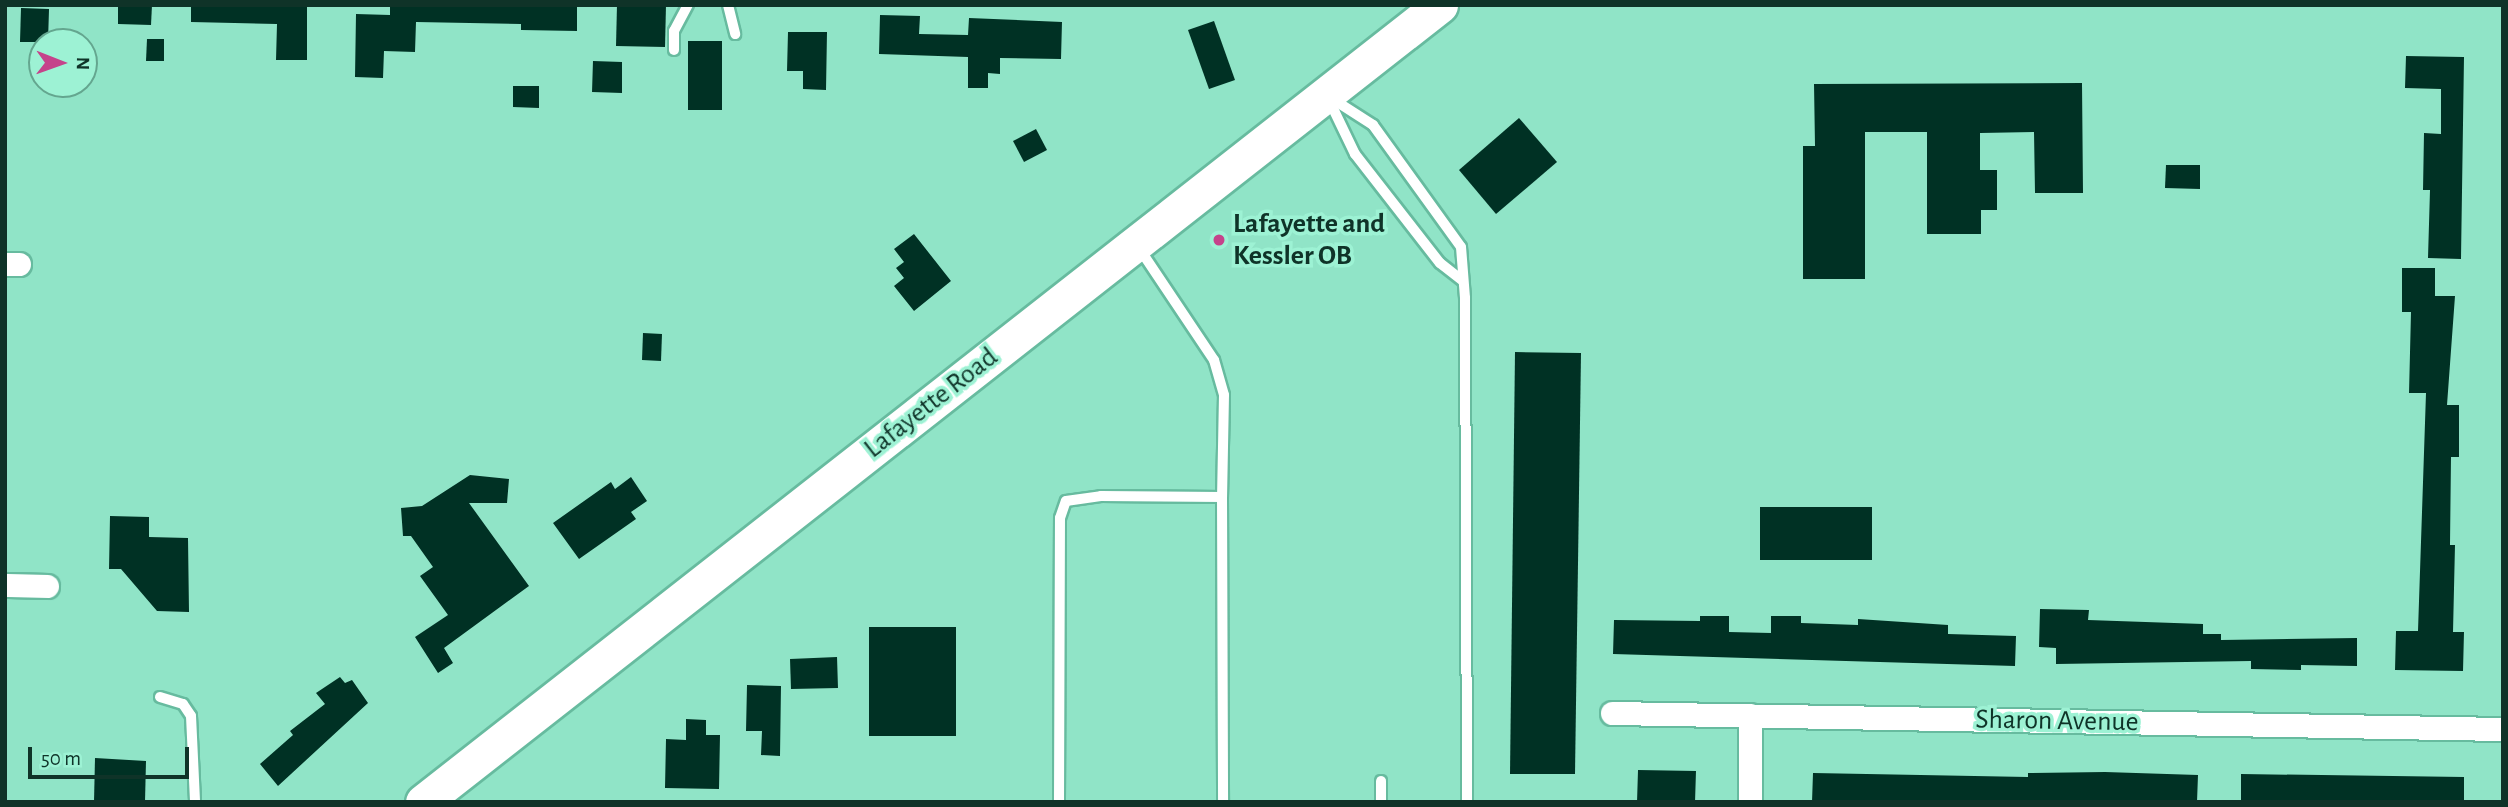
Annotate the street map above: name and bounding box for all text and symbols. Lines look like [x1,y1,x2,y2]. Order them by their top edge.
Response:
north arrow [28,28,98,98]
text: N [73,57,92,70]
place label: Lafayette and Kessler OB [1233,207,1385,273]
marker: Lafayette and Kessler OB [1211,232,1227,248]
street label: Lafayette Road [858,340,1004,466]
street label: Sharon Avenue [1975,703,2139,739]
scale bar [32,734,192,778]
text: 50 m [41,748,81,769]

